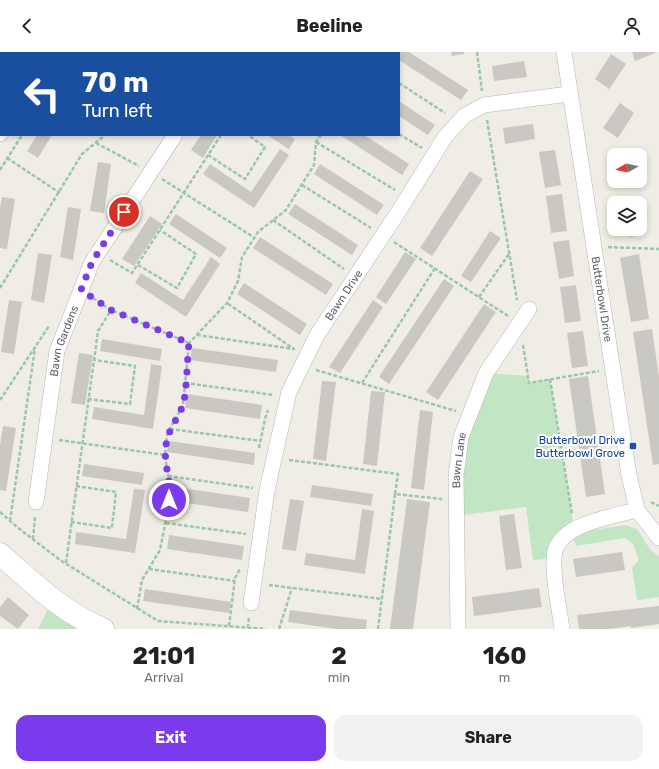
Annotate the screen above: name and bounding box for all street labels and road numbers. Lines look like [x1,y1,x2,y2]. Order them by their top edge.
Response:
street label: Butterbowl Drive [588,255,614,343]
street label: Bawn Drive [322,267,365,323]
street label: Bawn Gardens [48,303,81,377]
street label: Bawn Lane [450,430,469,488]

